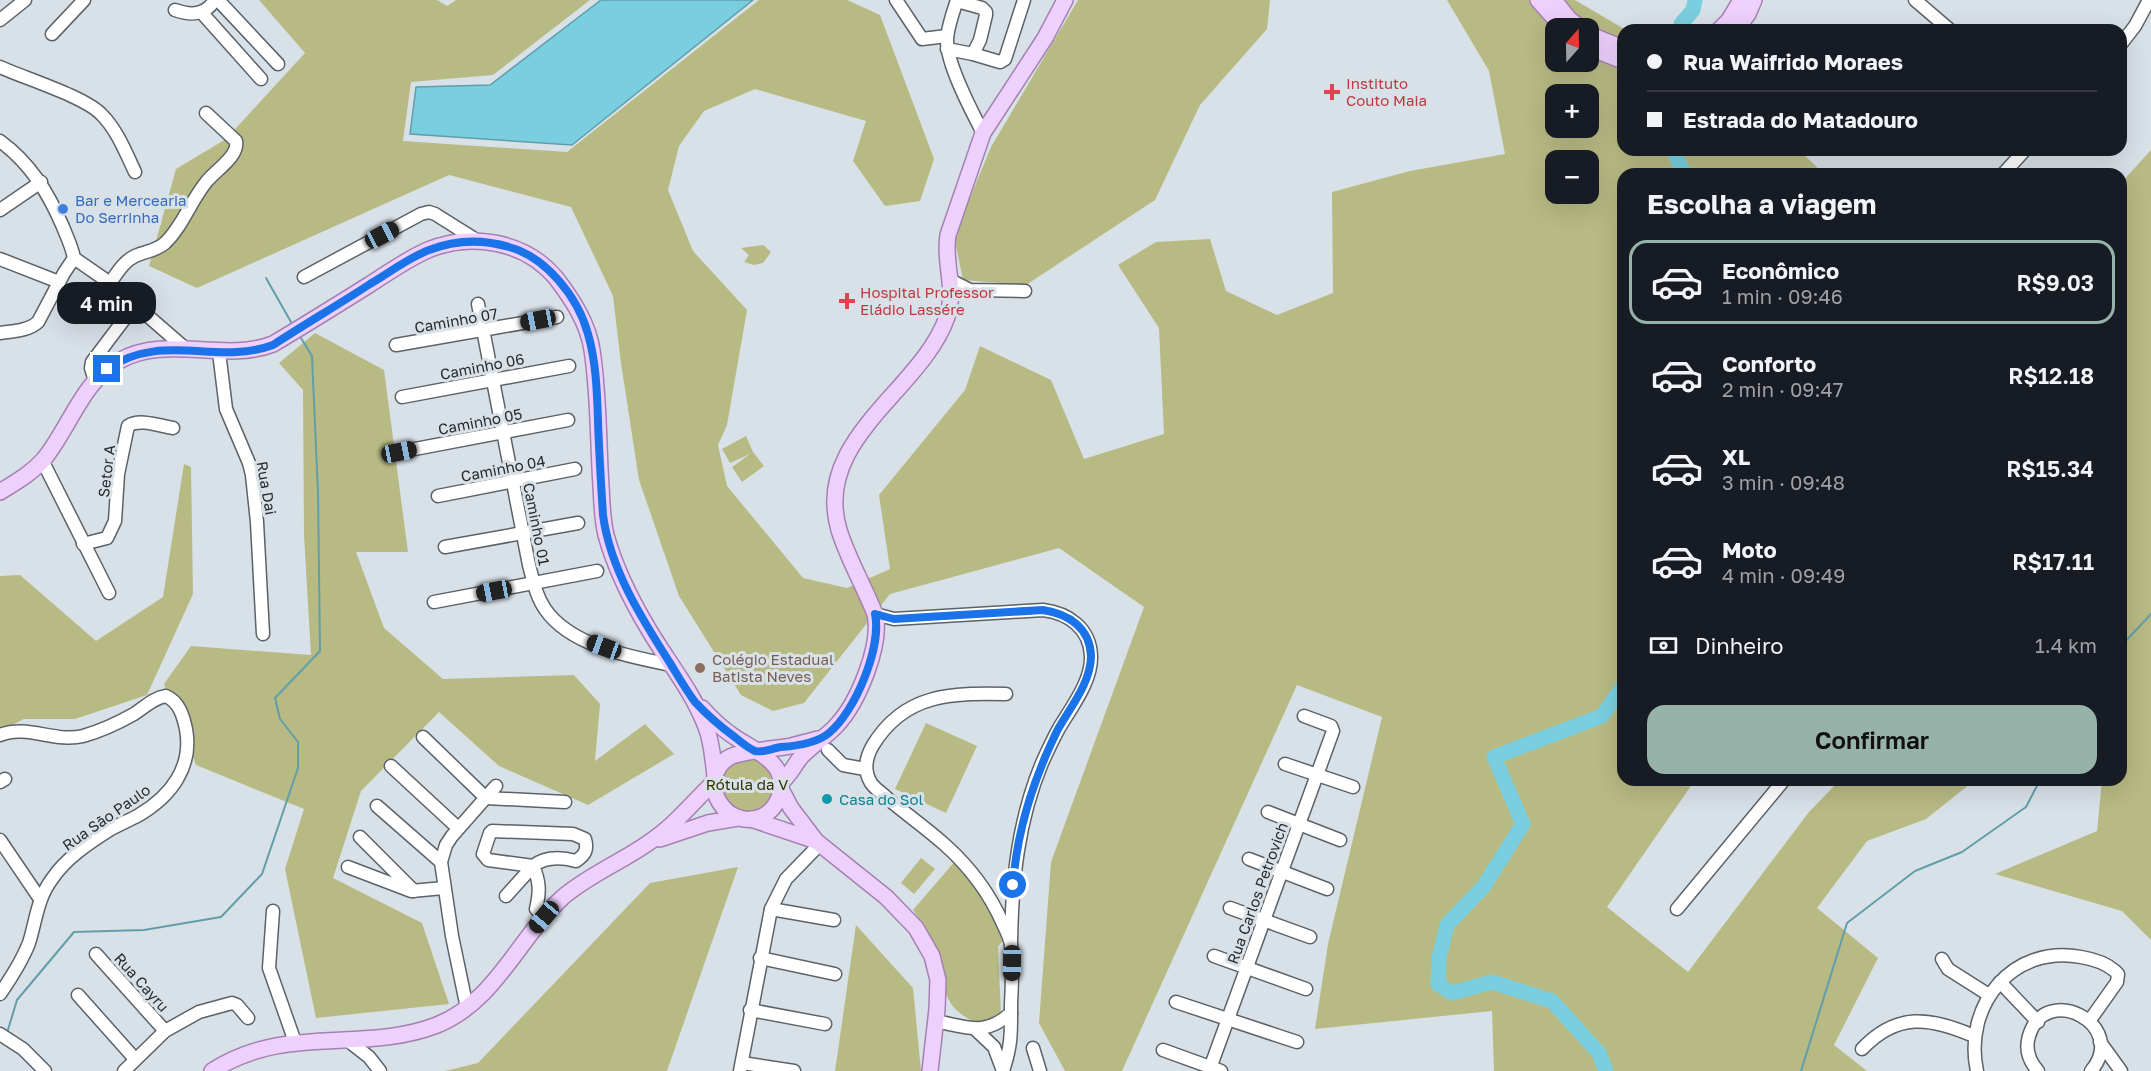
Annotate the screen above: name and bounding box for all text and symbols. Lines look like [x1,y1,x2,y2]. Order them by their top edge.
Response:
north arrow [1545,18,1599,72]
map controls [1545,18,1599,204]
text: Rua Waifrido Moraes [1683,48,1903,75]
place label: Instituto Couto Maia [1346,74,1427,109]
marker: Instituto Couto Maia [1323,83,1341,101]
button: + [1545,84,1599,138]
text: Estrada do Matadouro [1683,106,1918,133]
button: − [1545,150,1599,204]
text: Escolha a viagem [1647,188,1876,220]
place label: Bar e Mercearia Do Serrinha [75,191,187,226]
marker: Bar e Mercearia Do Serrinha [56,202,70,216]
car [362,219,402,251]
icon: car [1650,255,1704,309]
text: Econômico [1722,257,1839,284]
text: R$9.03 [2016,269,2094,296]
callout: 4 min [57,282,156,324]
place label: Hospital Professor Eládio Lassére [860,283,994,318]
text: 1 min · 09:46 [1722,284,1843,308]
text: 4 min [80,291,133,315]
marker: Hospital Professor Eládio Lassére [838,292,856,310]
street label: Caminho 07 [413,304,499,336]
car [519,308,557,332]
icon: car [1650,348,1704,402]
street label: Caminho 06 [438,349,526,383]
text: Conforto [1722,350,1816,377]
route end [93,355,120,382]
text: R$12.18 [2008,362,2094,389]
text: 2 min · 09:47 [1722,377,1843,401]
street label: Caminho 05 [436,404,524,438]
car [380,440,418,464]
icon: car [1650,441,1704,495]
text: XL [1722,443,1750,470]
street label: Setor A [94,444,118,498]
street label: Caminho 04 [459,451,547,485]
text: R$15.34 [2006,455,2094,482]
street label: Rua Dai [253,460,281,516]
text: 3 min · 09:48 [1722,470,1845,494]
street label: Caminho 01 [520,481,554,567]
icon: car [1650,534,1704,588]
text: Moto [1722,536,1777,563]
text: R$17.11 [2012,548,2094,575]
text: 4 min · 09:49 [1722,563,1845,587]
car [475,579,513,603]
icon: cash [1647,629,1680,662]
car [584,632,624,662]
text: Dinheiro [1695,632,1784,659]
text: 1.4 km [2035,633,2097,657]
place label: Colégio Estadual Batista Neves [712,650,834,685]
marker: Colégio Estadual Batista Neves [693,661,707,675]
button: Confirmar [1647,705,2097,774]
park label: Rótula da V [706,775,788,793]
street label: Rua São Paulo [59,780,153,854]
place label: Casa do Sol [839,790,923,808]
marker: Casa do Sol [820,792,834,806]
street label: Rua Carlos Petrovich [1223,820,1291,966]
route start [999,871,1026,898]
car [526,897,562,937]
car [1003,945,1021,981]
street label: Rua Cayru [111,949,173,1015]

